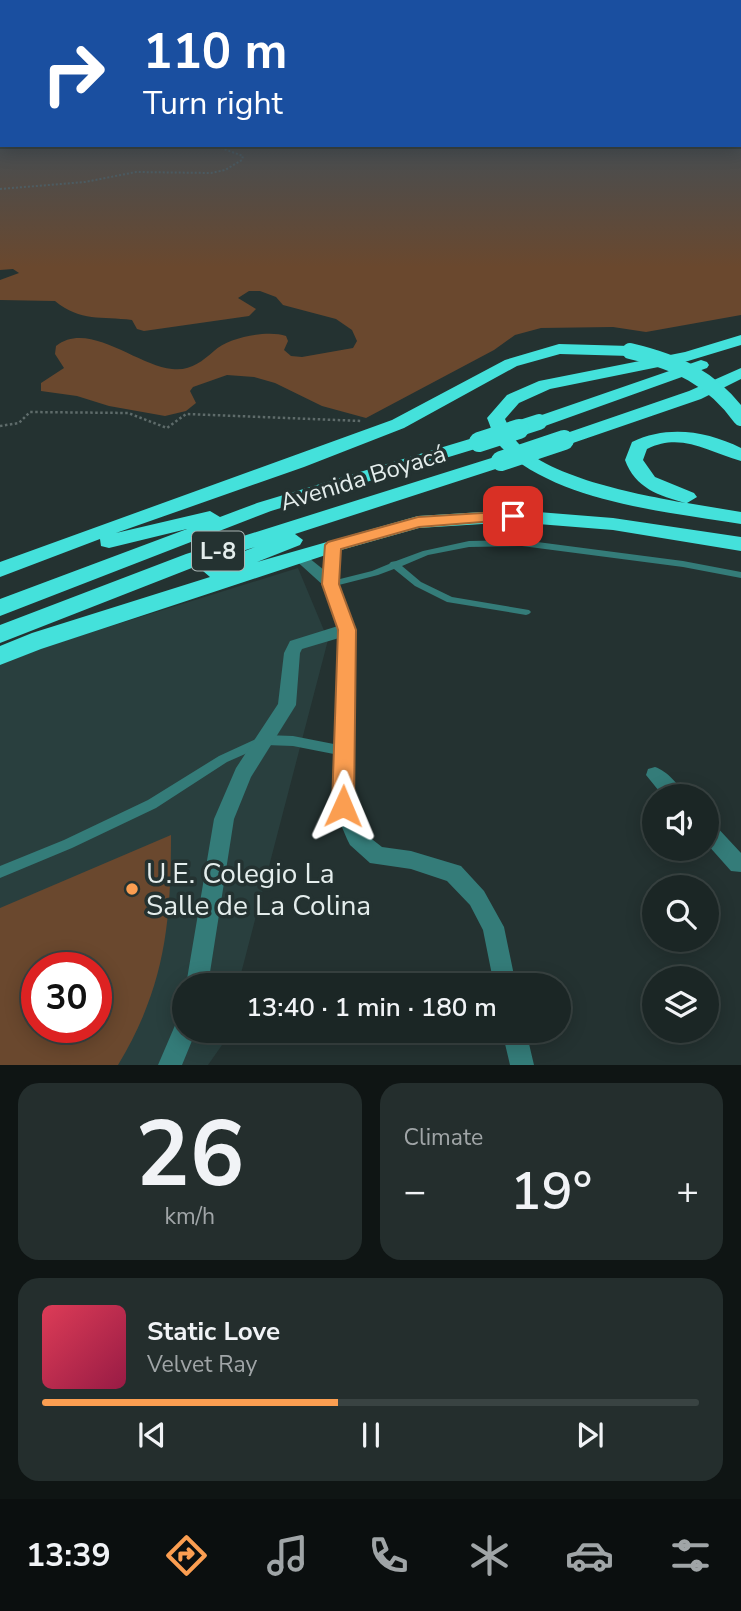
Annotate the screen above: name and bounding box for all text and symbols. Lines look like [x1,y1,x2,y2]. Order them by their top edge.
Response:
text: 110 m [143,18,287,85]
icon: right [28,28,119,119]
text: Turn right [143,82,283,125]
street label: Avenida Boyacá [276,438,450,518]
pin [483,486,543,546]
icon: arrive [494,497,532,535]
road number: L-8 [192,531,244,570]
position arrow [306,769,380,843]
map controls [642,784,719,1043]
button: sound [642,784,719,861]
place label: U.E. Colegio La Salle de La Colina [146,855,371,925]
button: search [642,875,719,952]
marker: U.E. Colegio La Salle de La Colina [124,881,140,897]
speed limit sign: 30 [21,952,112,1043]
button: layers [642,966,719,1043]
text: 13:40 · 1 min · 180 m [246,990,497,1025]
text: 26 [135,1093,244,1217]
text: Climate [404,1122,483,1153]
text: 19° [510,1156,592,1227]
text: − [404,1166,426,1217]
text: + [676,1166,699,1217]
text: km/h [164,1201,215,1232]
text: Static Love [147,1314,280,1349]
text: Velvet Ray [147,1349,257,1380]
icon: previous [133,1416,171,1454]
icon: pause [352,1416,390,1454]
icon: next [571,1416,609,1454]
icon: directions [162,1531,211,1580]
icon: music [263,1531,312,1580]
icon: phone [364,1531,413,1580]
icon: climate [465,1531,514,1580]
icon: car [565,1531,614,1580]
icon: filters [666,1531,715,1580]
text: 13:39 [26,1534,111,1577]

